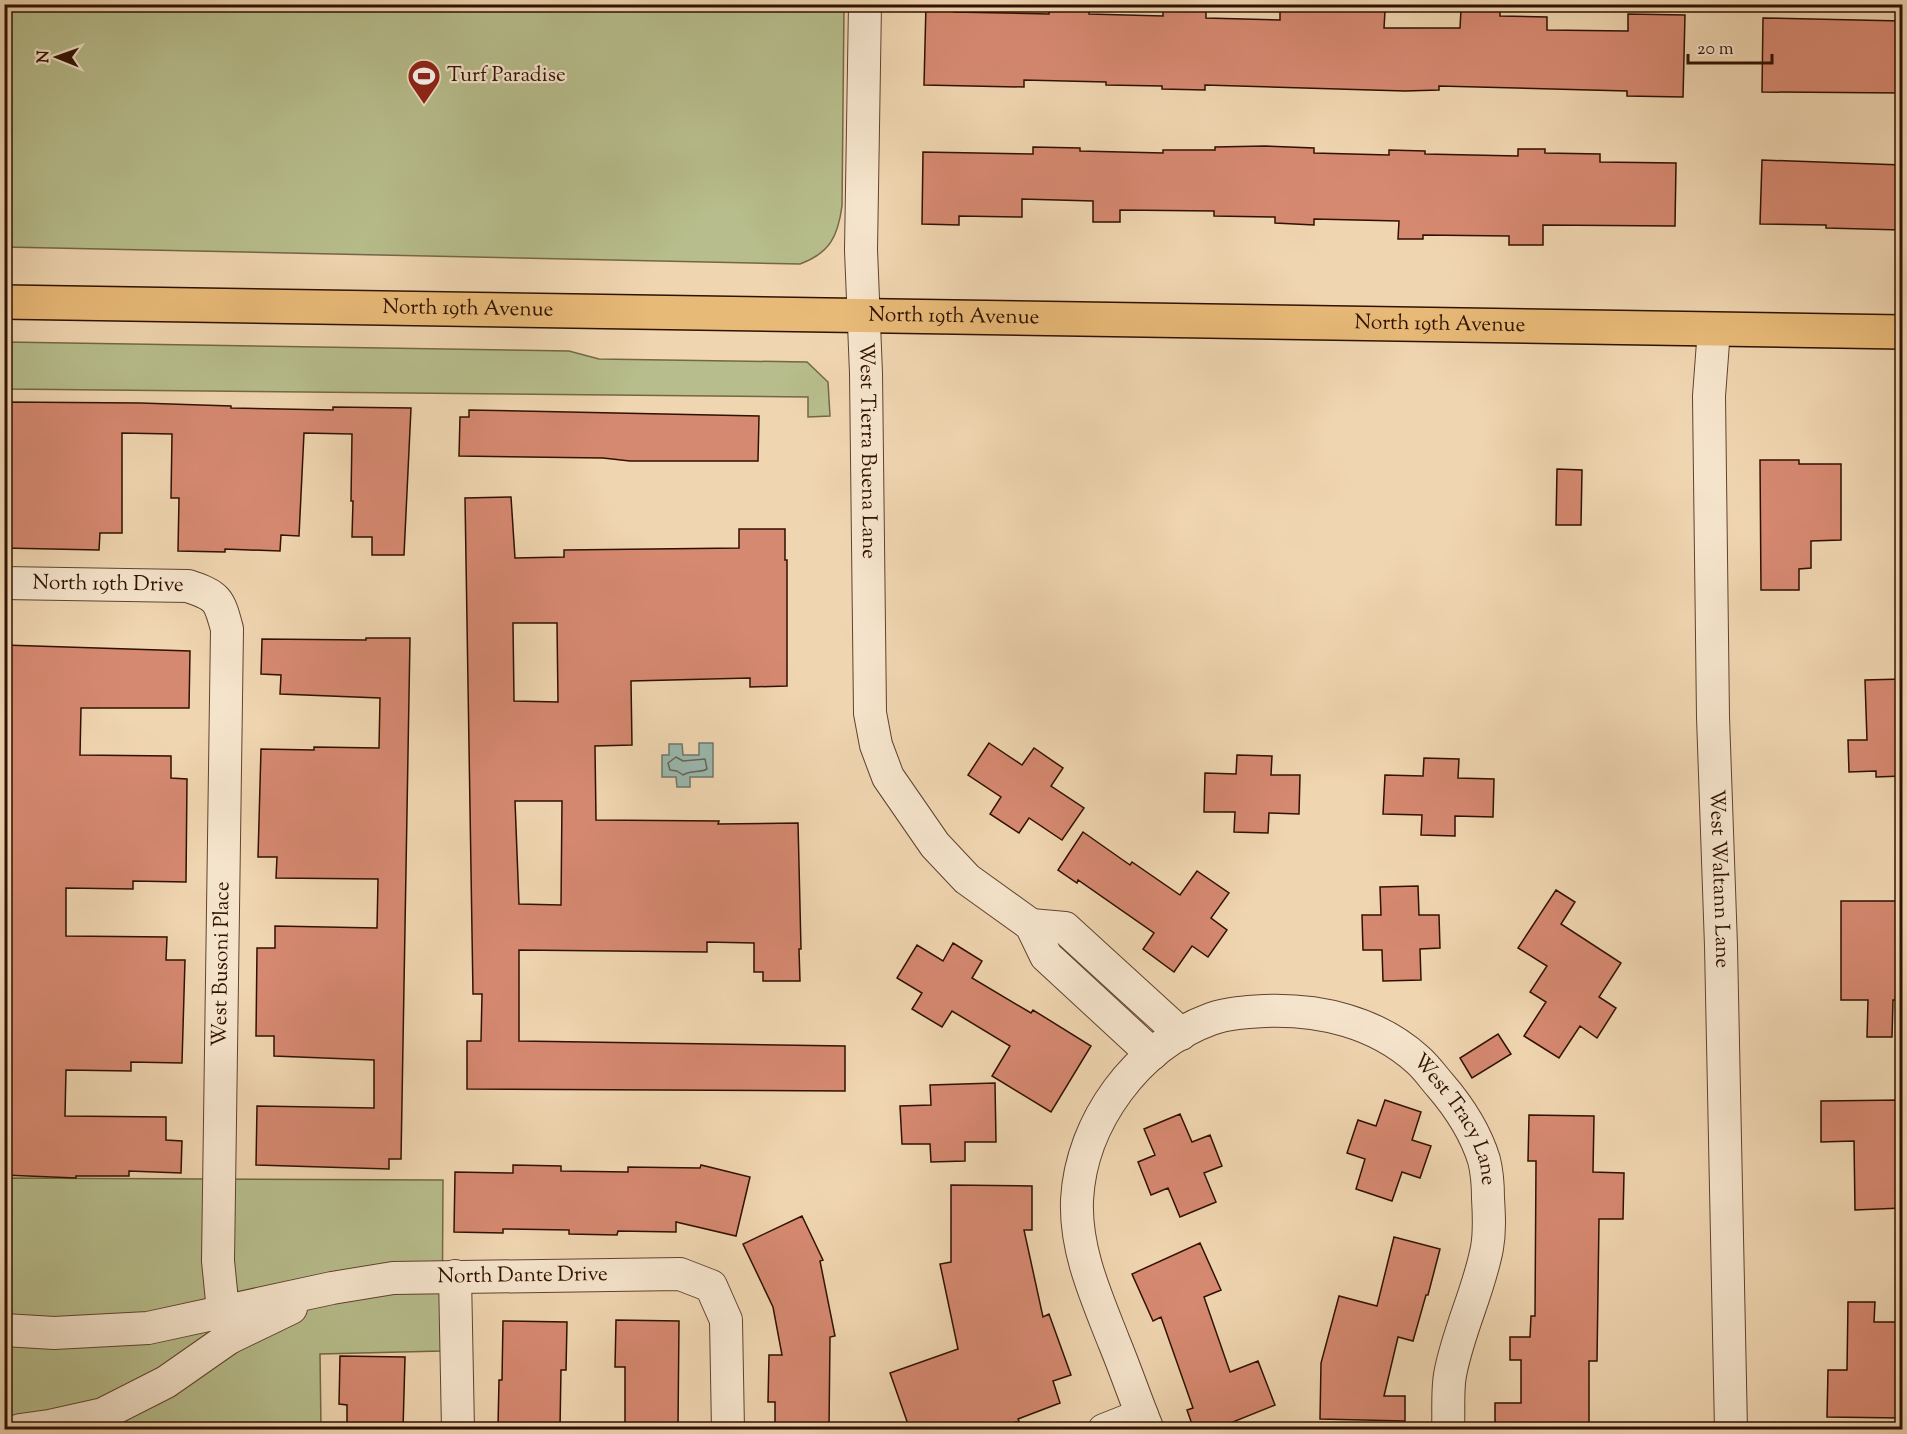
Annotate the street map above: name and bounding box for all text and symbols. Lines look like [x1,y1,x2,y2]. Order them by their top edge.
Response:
north arrow [27,27,87,87]
scale bar [1688,27,1772,65]
text: 20 m [1697,37,1734,63]
text: N [33,50,56,63]
sports icon: Turf Paradise [406,58,442,105]
place label: Turf Paradise [447,61,566,91]
street label: North 19th Avenue [382,293,554,326]
street label: North 19th Avenue [868,301,1040,333]
street label: North 19th Avenue [1354,308,1526,341]
street label: West Tierra Buena Lane [850,342,883,559]
street label: North 19th Drive [32,568,184,601]
street label: West Waltann Lane [1701,789,1736,968]
street label: West Busoni Place [206,881,238,1047]
street label: West Tracy Lane [1405,1047,1503,1187]
street label: North Dante Drive [437,1260,608,1292]

